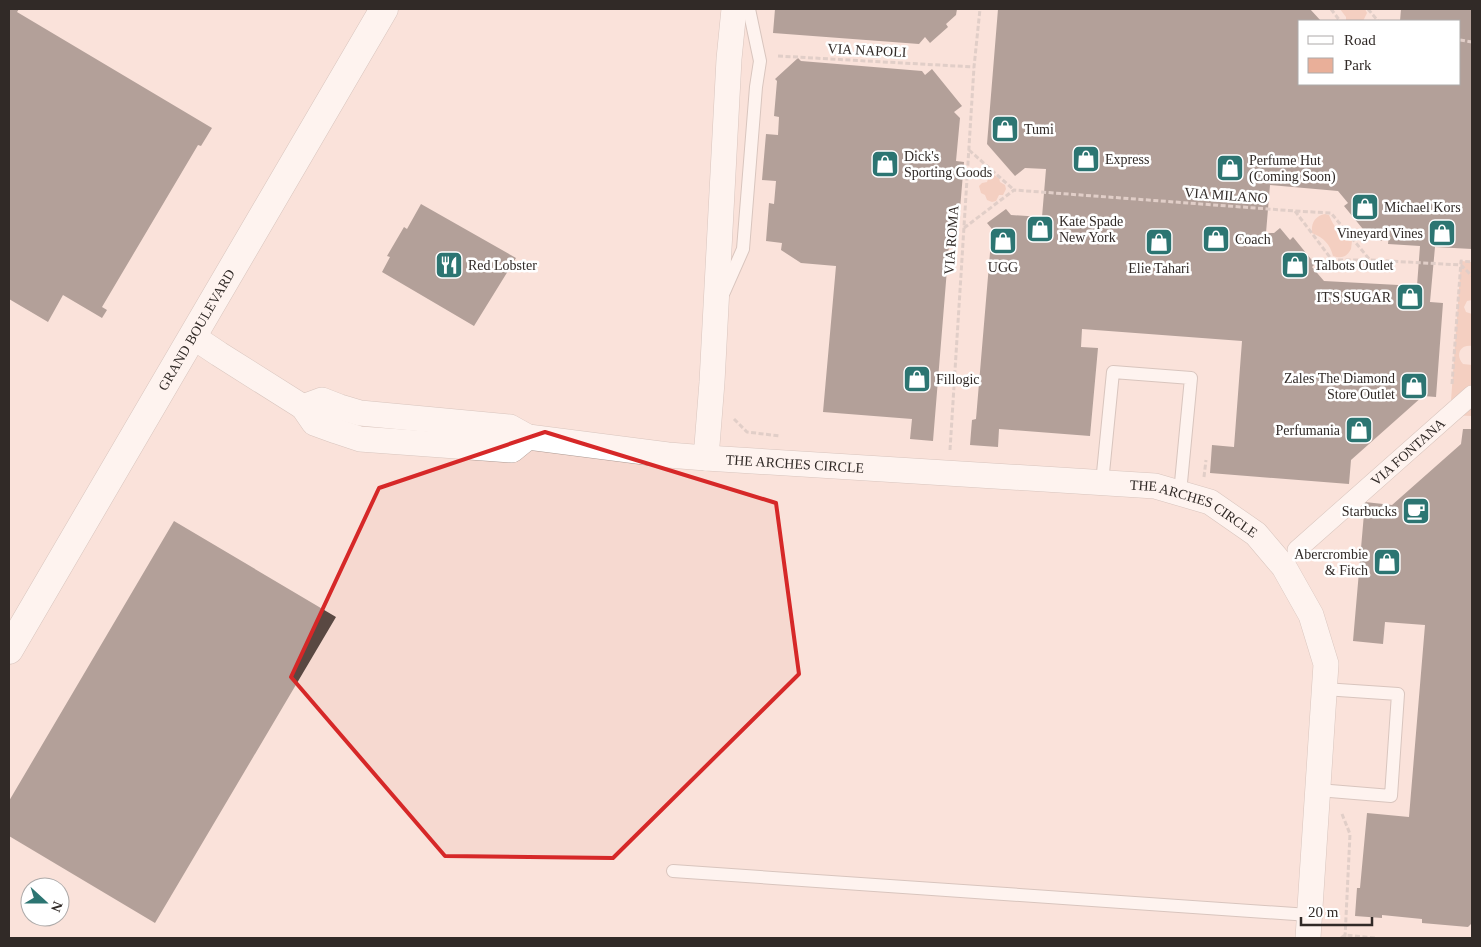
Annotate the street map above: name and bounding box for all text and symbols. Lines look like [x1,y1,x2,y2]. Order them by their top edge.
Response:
legend [1298,20,1461,85]
text: Road [1344,32,1376,48]
street label: VIA NAPOLI [827,41,907,60]
text: Park [1344,57,1372,73]
shop icon: Tumi [990,114,1020,144]
place label: Tumi [1024,122,1054,137]
shop icon: Express [1071,144,1101,174]
shop icon: Dick's Sporting Goods [870,149,900,179]
place label: Dick's Sporting Goods [904,149,992,180]
place label: Express [1105,152,1149,167]
shop icon: Perfume Hut (Coming Soon) [1215,153,1245,183]
place label: Perfume Hut (Coming Soon) [1249,153,1336,185]
street label: VIA MILANO [1184,185,1268,206]
shop icon: Michael Kors [1350,192,1380,222]
place label: Michael Kors [1384,200,1461,215]
street label: VIA ROMA [942,204,961,275]
shop icon: Kate Spade New York [1025,214,1055,244]
place label: Kate Spade New York [1059,214,1123,245]
shop icon: Vineyard Vines [1427,218,1457,248]
shop icon: Coach [1201,224,1231,254]
shop icon: UGG [988,226,1018,256]
place label: Vineyard Vines [1337,226,1423,241]
shop icon: Elie Tahari [1144,227,1174,257]
place label: Coach [1235,232,1271,247]
restaurant icon: Red Lobster [434,250,464,280]
shop icon: Talbots Outlet [1280,250,1310,280]
place label: Red Lobster [468,258,537,273]
place label: Talbots Outlet [1314,258,1394,273]
place label: UGG [988,260,1018,275]
place label: Elie Tahari [1128,261,1190,276]
street label: GRAND BOULEVARD [155,267,238,393]
shop icon: IT'S SUGAR [1395,282,1425,312]
place label: IT'S SUGAR [1317,290,1392,305]
shop icon: Fillogic [902,364,932,394]
place label: Zales The Diamond Store Outlet [1284,371,1395,402]
shop icon: Zales The Diamond Store Outlet [1399,371,1429,401]
place label: Fillogic [936,372,980,387]
shop icon: Perfumania [1344,415,1374,445]
street label: VIA FONTANA [1368,415,1449,489]
place label: Perfumania [1275,423,1341,438]
street label: THE ARCHES CIRCLE [725,452,864,476]
street label: THE ARCHES CIRCLE [1129,477,1260,541]
cafe icon: Starbucks [1401,496,1431,526]
place label: Starbucks [1342,504,1397,519]
place label: Abercrombie & Fitch [1294,547,1368,578]
shop icon: Abercrombie & Fitch [1372,547,1402,577]
north arrow [20,877,70,927]
scale bar [1301,894,1372,926]
text: N [48,899,65,914]
text: 20 m [1308,904,1339,920]

